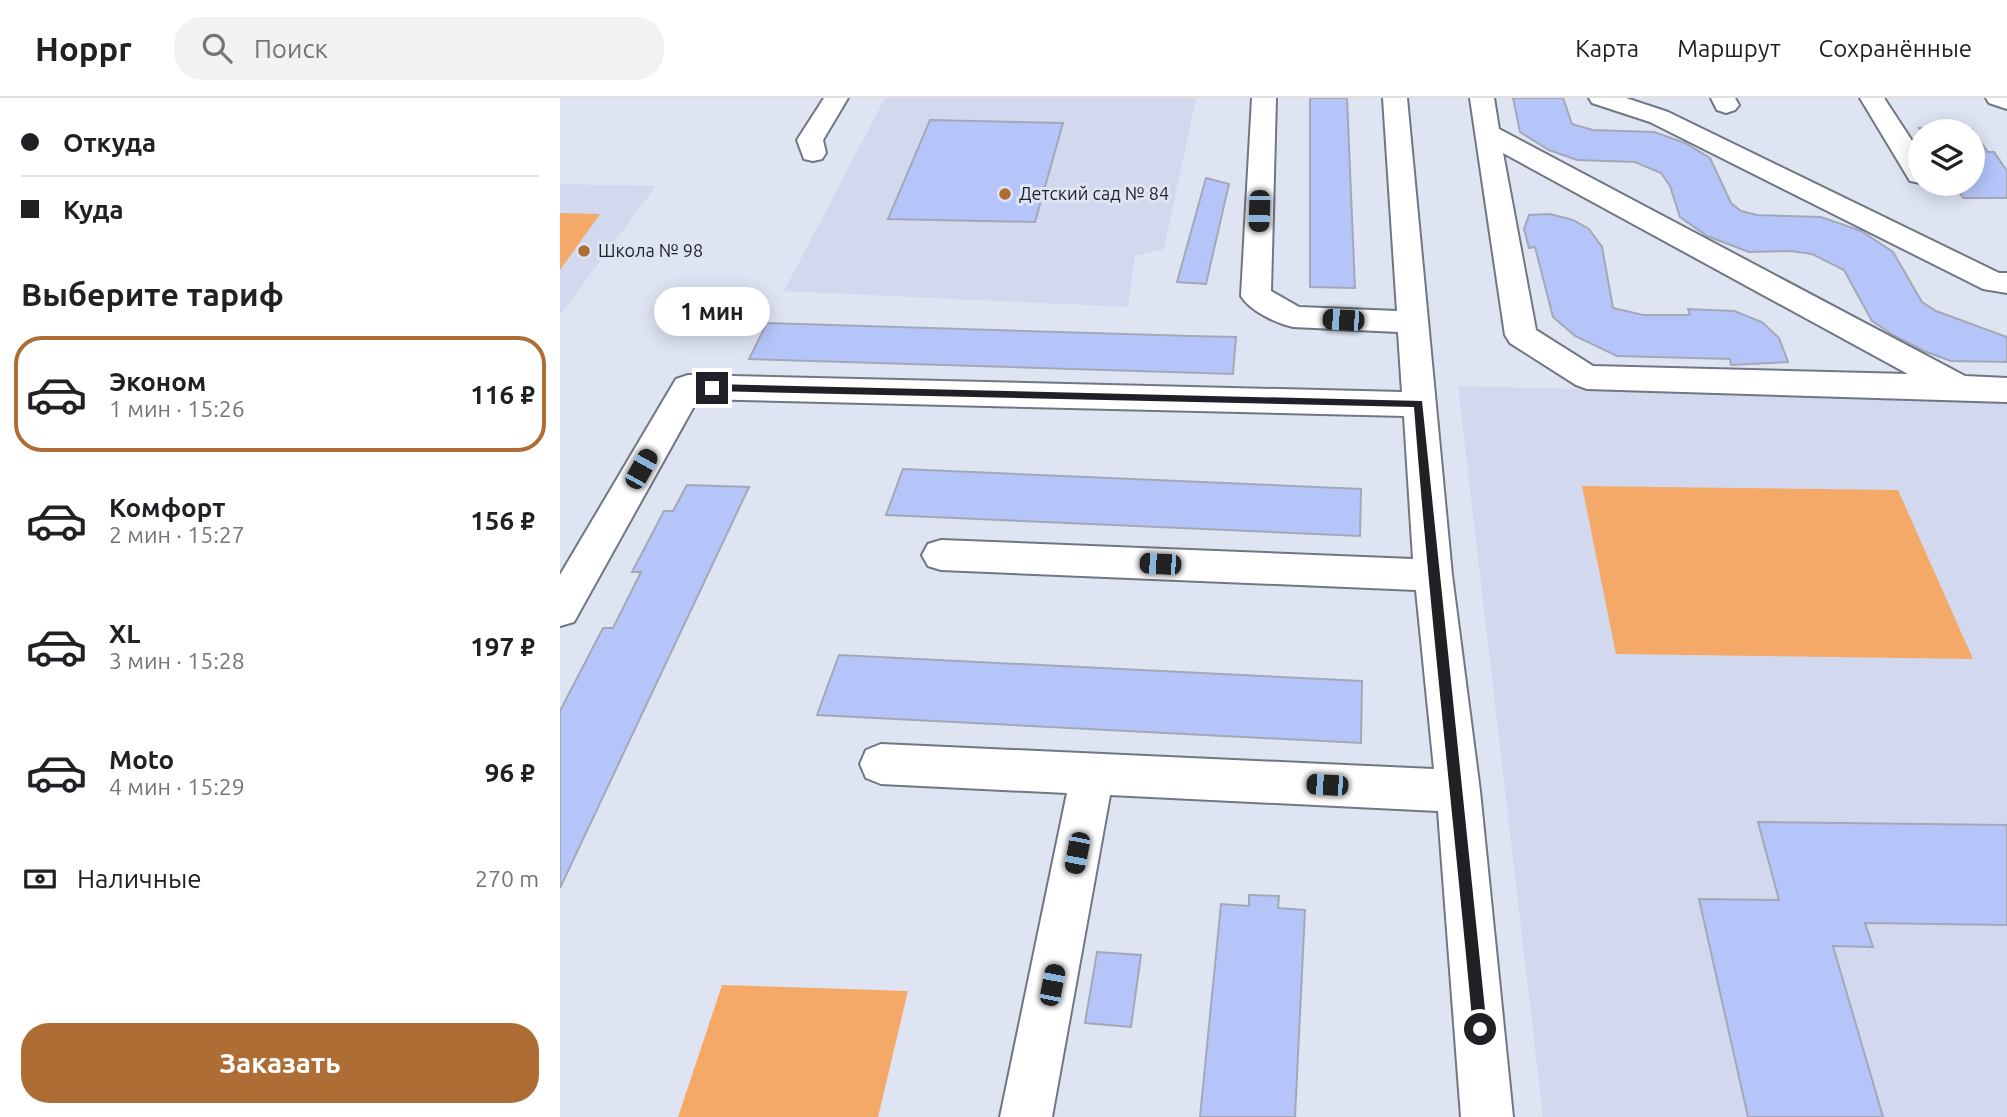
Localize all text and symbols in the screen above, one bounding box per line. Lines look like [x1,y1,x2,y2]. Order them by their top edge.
search box [174,17,664,80]
icon: search [198,29,236,67]
text: Hoppr [35,30,132,67]
text: Поиск [254,34,328,63]
text: Карта [1575,35,1639,62]
text: Маршрут [1677,35,1781,62]
text: Сохранённые [1819,35,1972,62]
map controls [1908,119,1985,196]
button: layers [1908,119,1985,196]
text: Откуда [63,128,156,157]
place label: Детский сад № 84 [1019,183,1169,203]
marker: Детский сад № 84 [997,186,1013,202]
car [1248,190,1271,232]
text: Куда [63,195,124,224]
place label: Школа № 98 [598,240,703,260]
marker: Школа № 98 [576,243,592,259]
text: Выберите тариф [21,276,284,312]
callout: 1 мин [654,286,770,336]
text: 1 мин [680,299,744,324]
car [1322,308,1365,332]
icon: car [25,363,88,426]
text: Эконом [109,367,206,396]
route end [696,372,728,404]
text: 116 ₽ [470,380,535,409]
text: 1 мин · 15:26 [109,396,245,421]
car [622,446,661,492]
icon: car [25,489,88,552]
text: Комфорт [109,493,225,522]
text: 156 ₽ [470,506,535,535]
text: 2 мин · 15:27 [109,522,245,547]
car [1139,552,1182,576]
icon: car [25,615,88,678]
text: XL [109,619,140,648]
text: 197 ₽ [470,632,535,661]
text: 3 мин · 15:28 [109,648,245,673]
icon: car [25,741,88,804]
text: Moto [109,745,174,774]
text: 96 ₽ [485,758,535,787]
car [1306,773,1349,797]
text: 4 мин · 15:29 [109,774,245,799]
car [1063,830,1092,876]
icon: cash [21,860,59,898]
text: Наличные [77,864,202,893]
text: 270 m [475,866,539,891]
car [1038,962,1067,1008]
route start [1464,1013,1496,1045]
button: Заказать [21,1023,539,1103]

